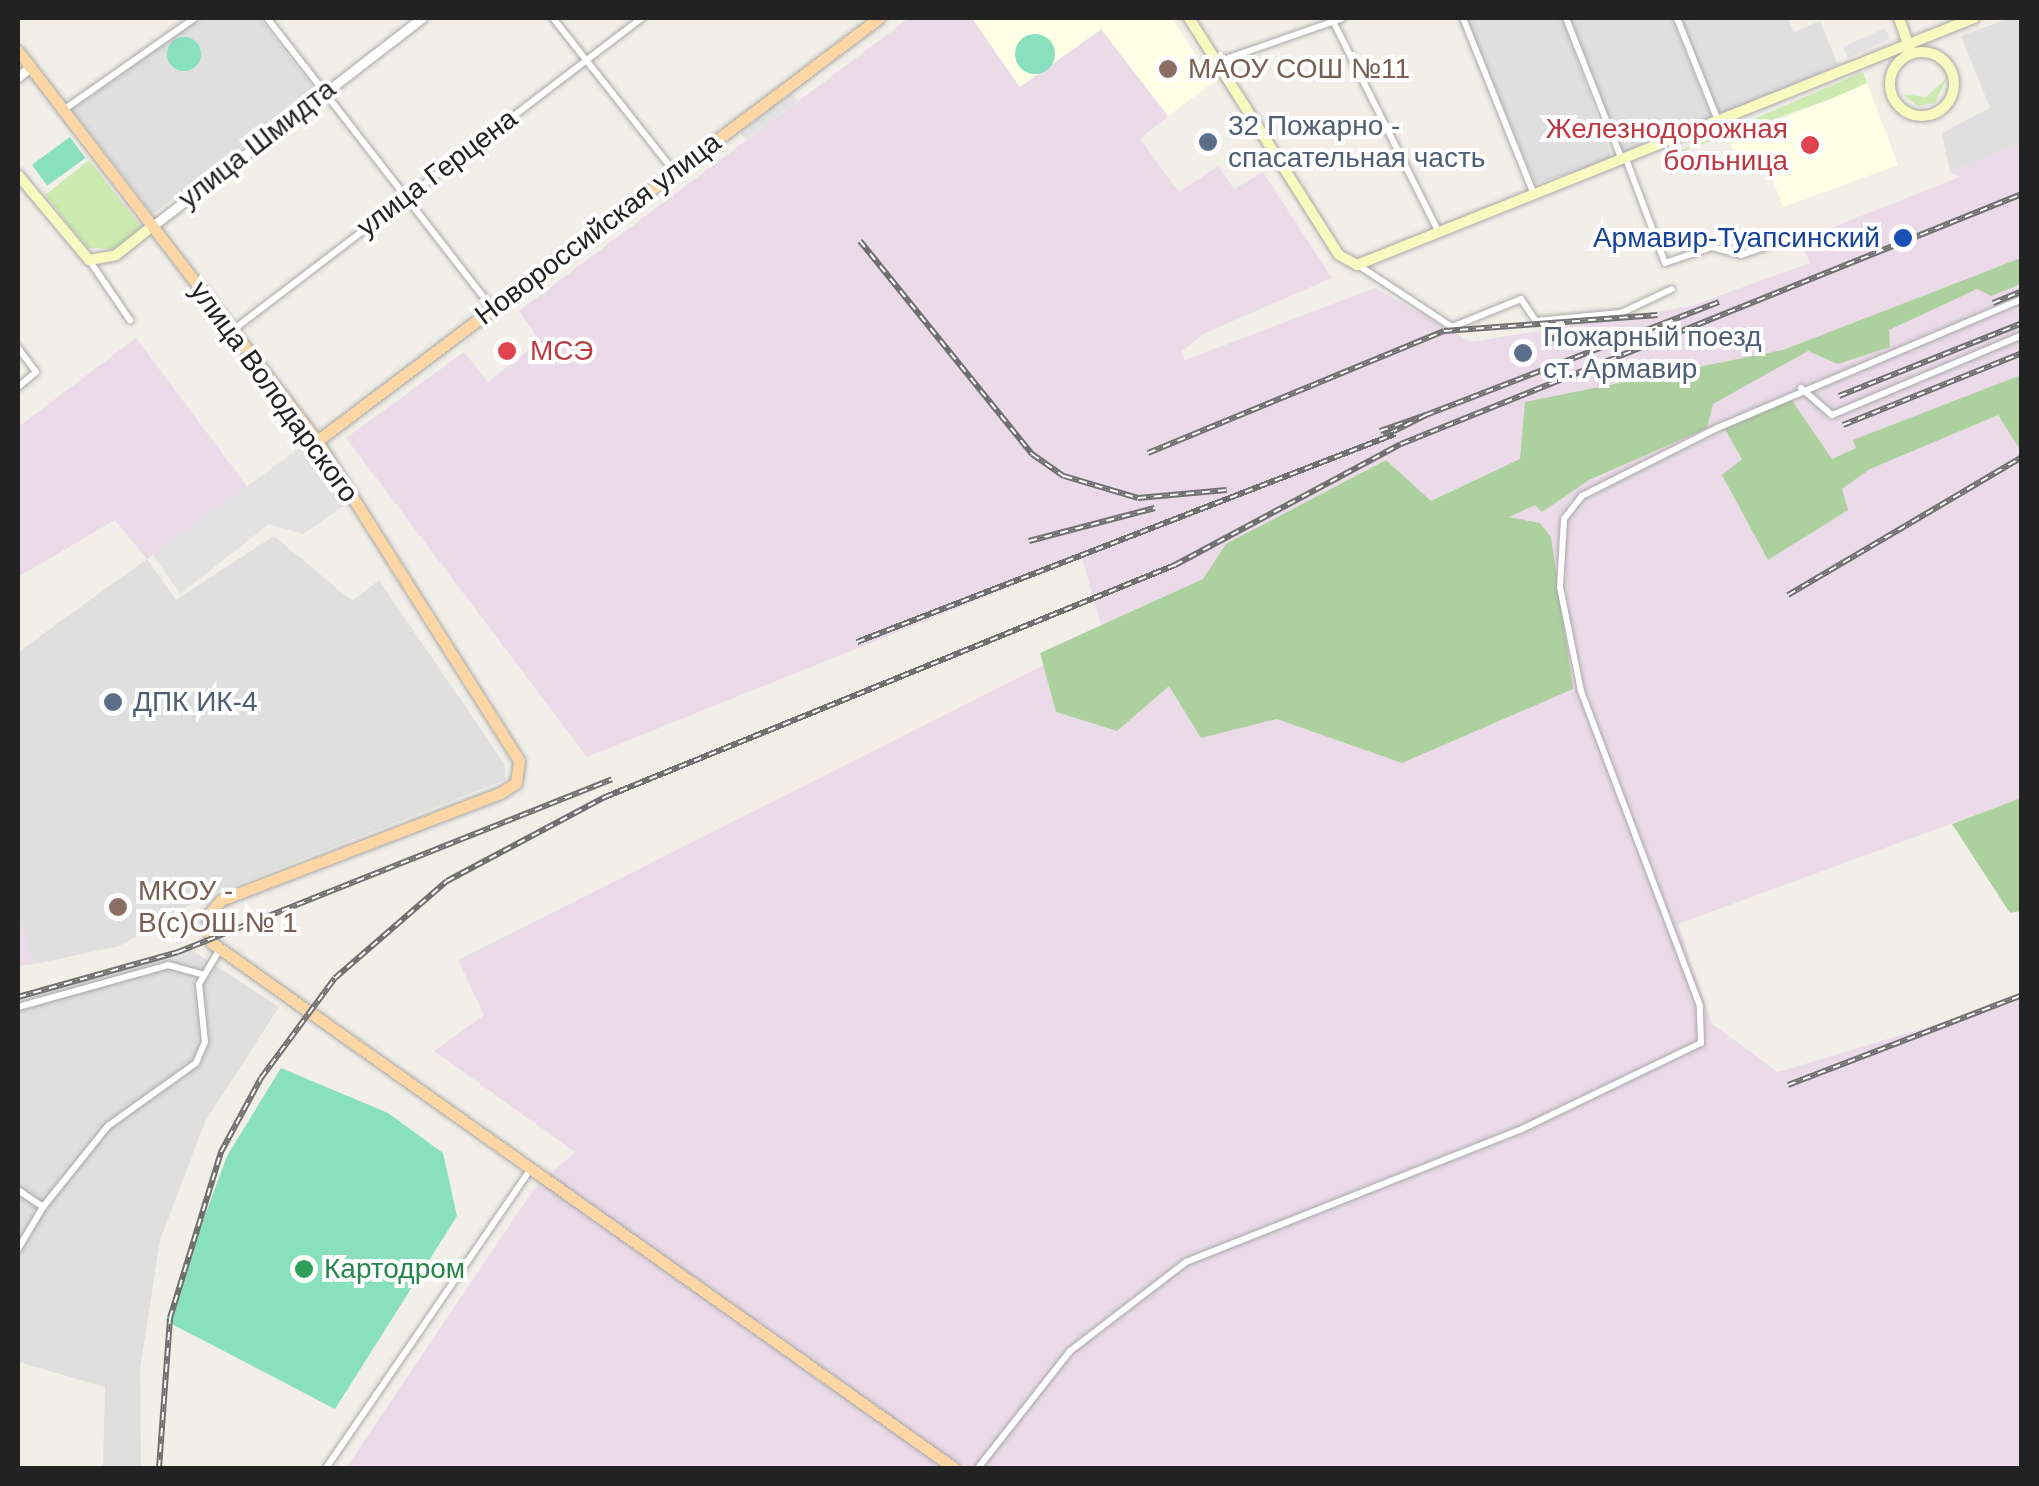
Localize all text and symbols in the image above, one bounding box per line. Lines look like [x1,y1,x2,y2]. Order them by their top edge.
place label: МАОУ СОШ №11 [1188,52,1410,86]
marker: МАОУ СОШ №11 [1157,58,1179,80]
street label: улица Шмидта [172,72,342,216]
street label: улица Герцена [350,102,524,244]
place label: 32 Пожарно - спасательная часть [1228,109,1485,175]
place label: Железнодорожная больница [1546,112,1788,178]
street label: Новороссийская улица [469,126,727,332]
marker: 32 Пожарно - спасательная часть [1197,131,1219,153]
marker: Железнодорожная больница [1797,132,1823,158]
place label: Армавир-Туапсинский [1593,221,1880,255]
marker: Армавир-Туапсинский [1890,225,1916,251]
street label: улица Володарского [183,275,365,509]
place label: Пожарный поезд ст. Армавир [1543,320,1762,386]
place label: МСЭ [530,334,593,368]
marker: МСЭ [494,338,520,364]
marker: Пожарный поезд ст. Армавир [1512,342,1534,364]
place label: ДПК ИК-4 [133,685,258,719]
marker: ДПК ИК-4 [102,691,124,713]
place label: МКОУ - В(с)ОШ № 1 [138,874,298,940]
marker: МКОУ - В(с)ОШ № 1 [107,896,129,918]
place label: Картодром [324,1252,465,1286]
marker: Картодром [293,1258,315,1280]

